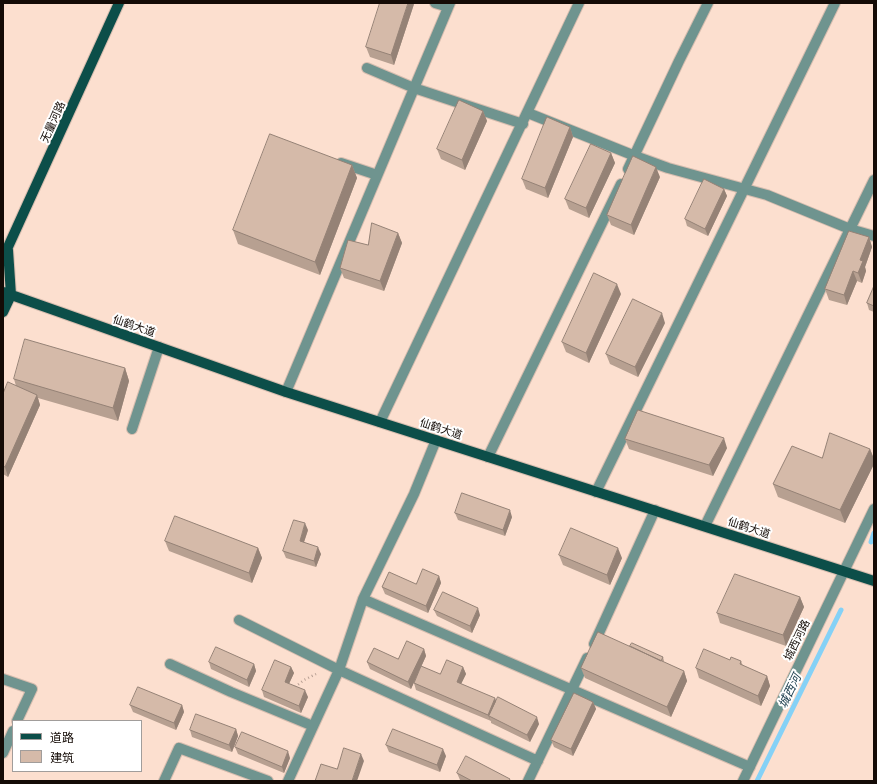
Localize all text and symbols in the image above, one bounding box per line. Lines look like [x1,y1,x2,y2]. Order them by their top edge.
street label: 无量河路 [38,99,68,145]
street label: 仙鹤大道 [111,313,157,339]
street label: 仙鹤大道 [418,416,464,442]
street label: 仙鹤大道 [726,515,772,541]
street label: 城西河路 [781,617,813,663]
water label: 城西河 [776,672,804,710]
legend [12,720,142,772]
text: 道路 [50,730,74,745]
text: 建筑 [50,750,74,765]

